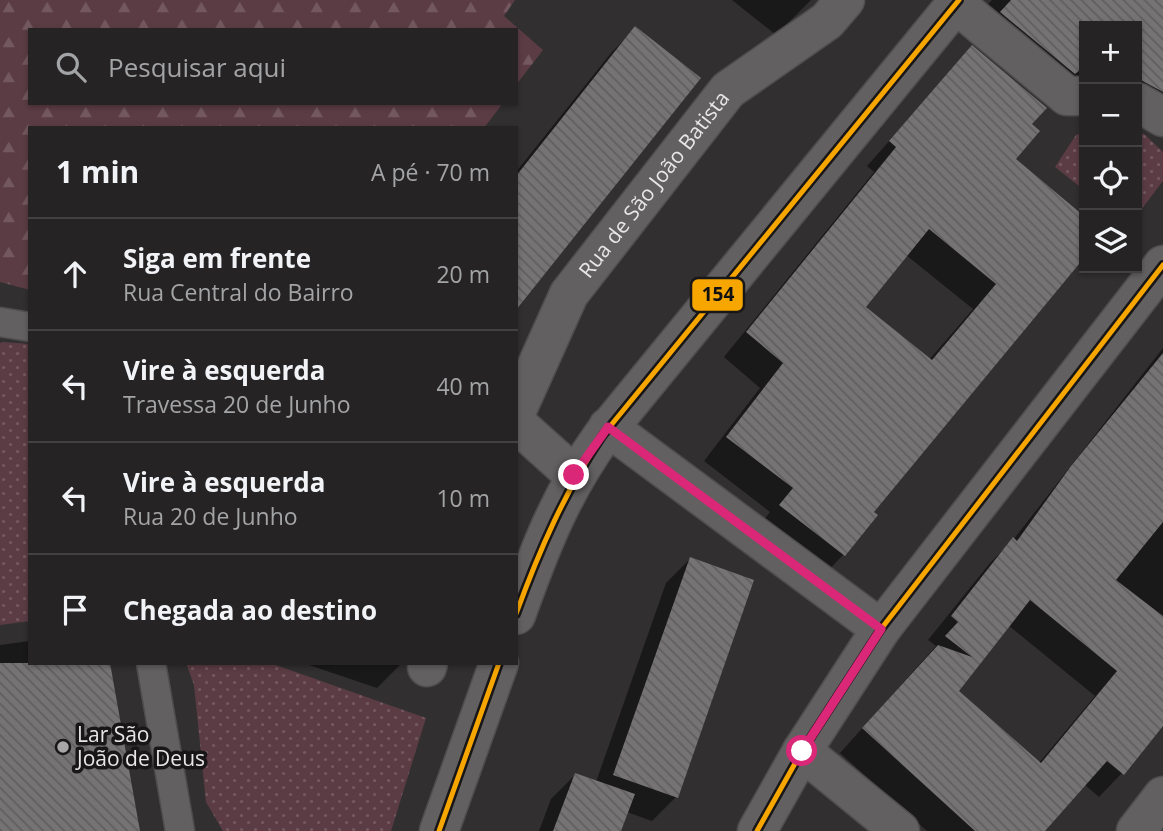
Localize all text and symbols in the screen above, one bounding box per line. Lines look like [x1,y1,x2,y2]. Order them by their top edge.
map controls [1079,21,1142,273]
button: + [1079,21,1142,84]
search box [28,28,518,105]
icon: search [52,48,90,86]
text: Pesquisar aqui [108,49,286,85]
button: − [1079,84,1142,147]
street label: Rua de São João Batista [572,85,735,283]
button: locate [1079,147,1142,210]
text: 1 min [56,151,139,192]
text: A pé · 70 m [371,156,490,188]
button: layers [1079,210,1142,273]
text: Siga em frente [123,240,311,276]
icon: ahead [56,255,94,293]
text: 20 m [436,258,490,290]
text: Rua Central do Bairro [123,276,354,308]
line badge: 154 [691,278,744,312]
text: 154 [702,281,734,307]
text: Vire à esquerda [123,352,325,388]
icon: left [56,367,94,405]
text: 40 m [436,370,490,402]
text: Travessa 20 de Junho [123,388,351,420]
route end [558,459,589,490]
text: Vire à esquerda [123,464,325,500]
icon: left [56,479,94,517]
text: 10 m [436,482,490,514]
text: Rua 20 de Junho [123,500,298,532]
icon: arrive [56,591,94,629]
text: Chegada ao destino [123,592,377,628]
place label: Lar São João de Deus [75,720,205,772]
route start [786,735,817,766]
marker: Lar São João de Deus [55,739,71,755]

